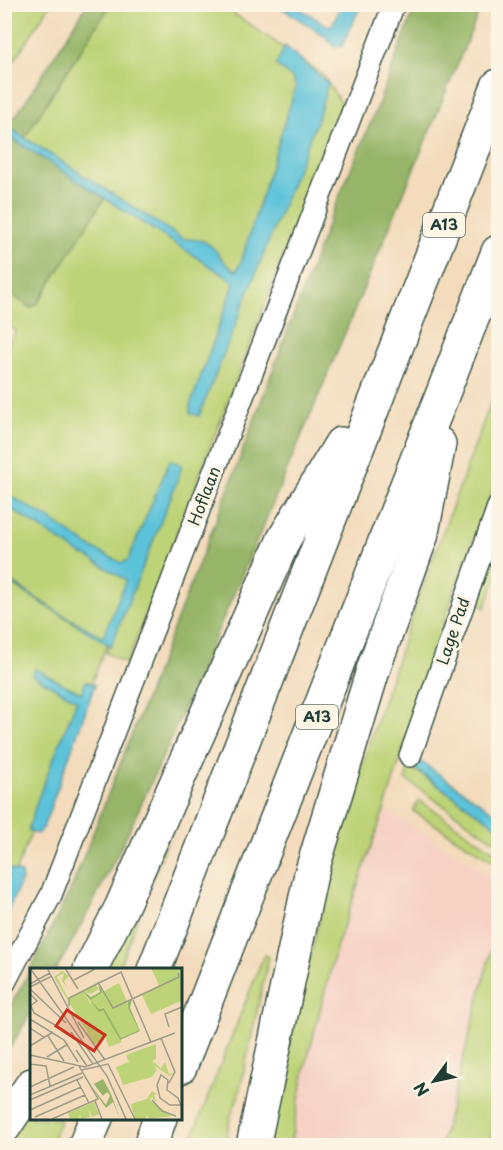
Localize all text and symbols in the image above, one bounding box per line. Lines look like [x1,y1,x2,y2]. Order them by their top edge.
road number: A13 [423,213,465,237]
street label: Hoflaan [181,463,225,529]
street label: Lage Pad [429,594,475,668]
road number: A13 [296,705,338,729]
inset map [30,968,182,1120]
north arrow [404,1051,464,1111]
text: N [407,1078,434,1102]

